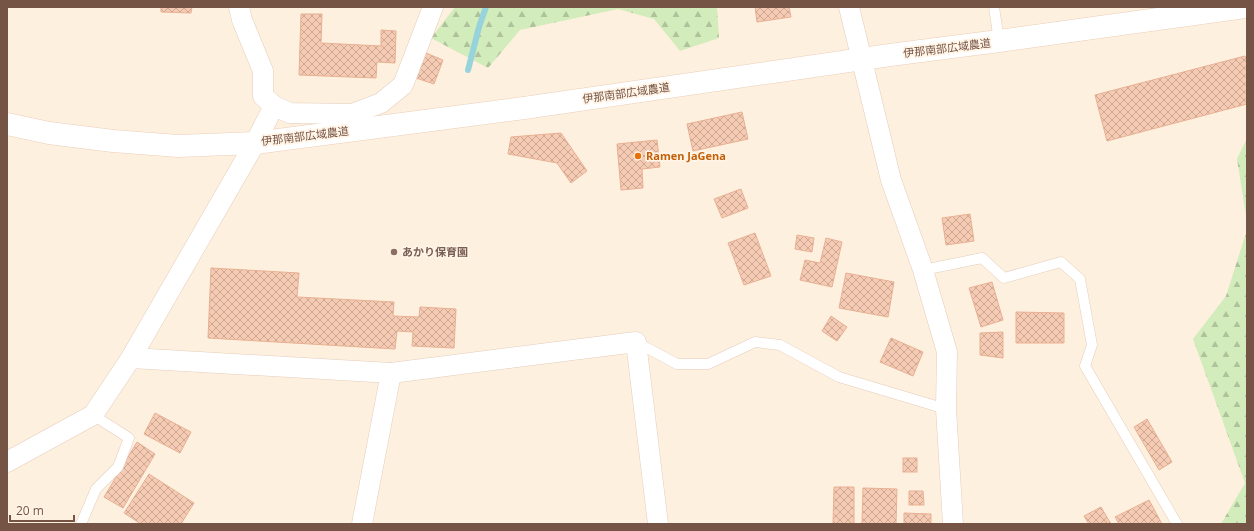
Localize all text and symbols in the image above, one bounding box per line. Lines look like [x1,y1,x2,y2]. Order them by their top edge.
street label: 伊那南部広域農道 [902,35,992,60]
street label: 伊那南部広域農道 [581,79,671,106]
street label: 伊那南部広域農道 [260,123,350,148]
place label: Ramen JaGena [646,148,726,163]
marker: Ramen JaGena [633,151,643,161]
place label: あかり保育園 [402,244,468,259]
marker: あかり保育園 [389,247,399,257]
scale bar [10,497,74,523]
text: 20 m [16,502,44,519]

